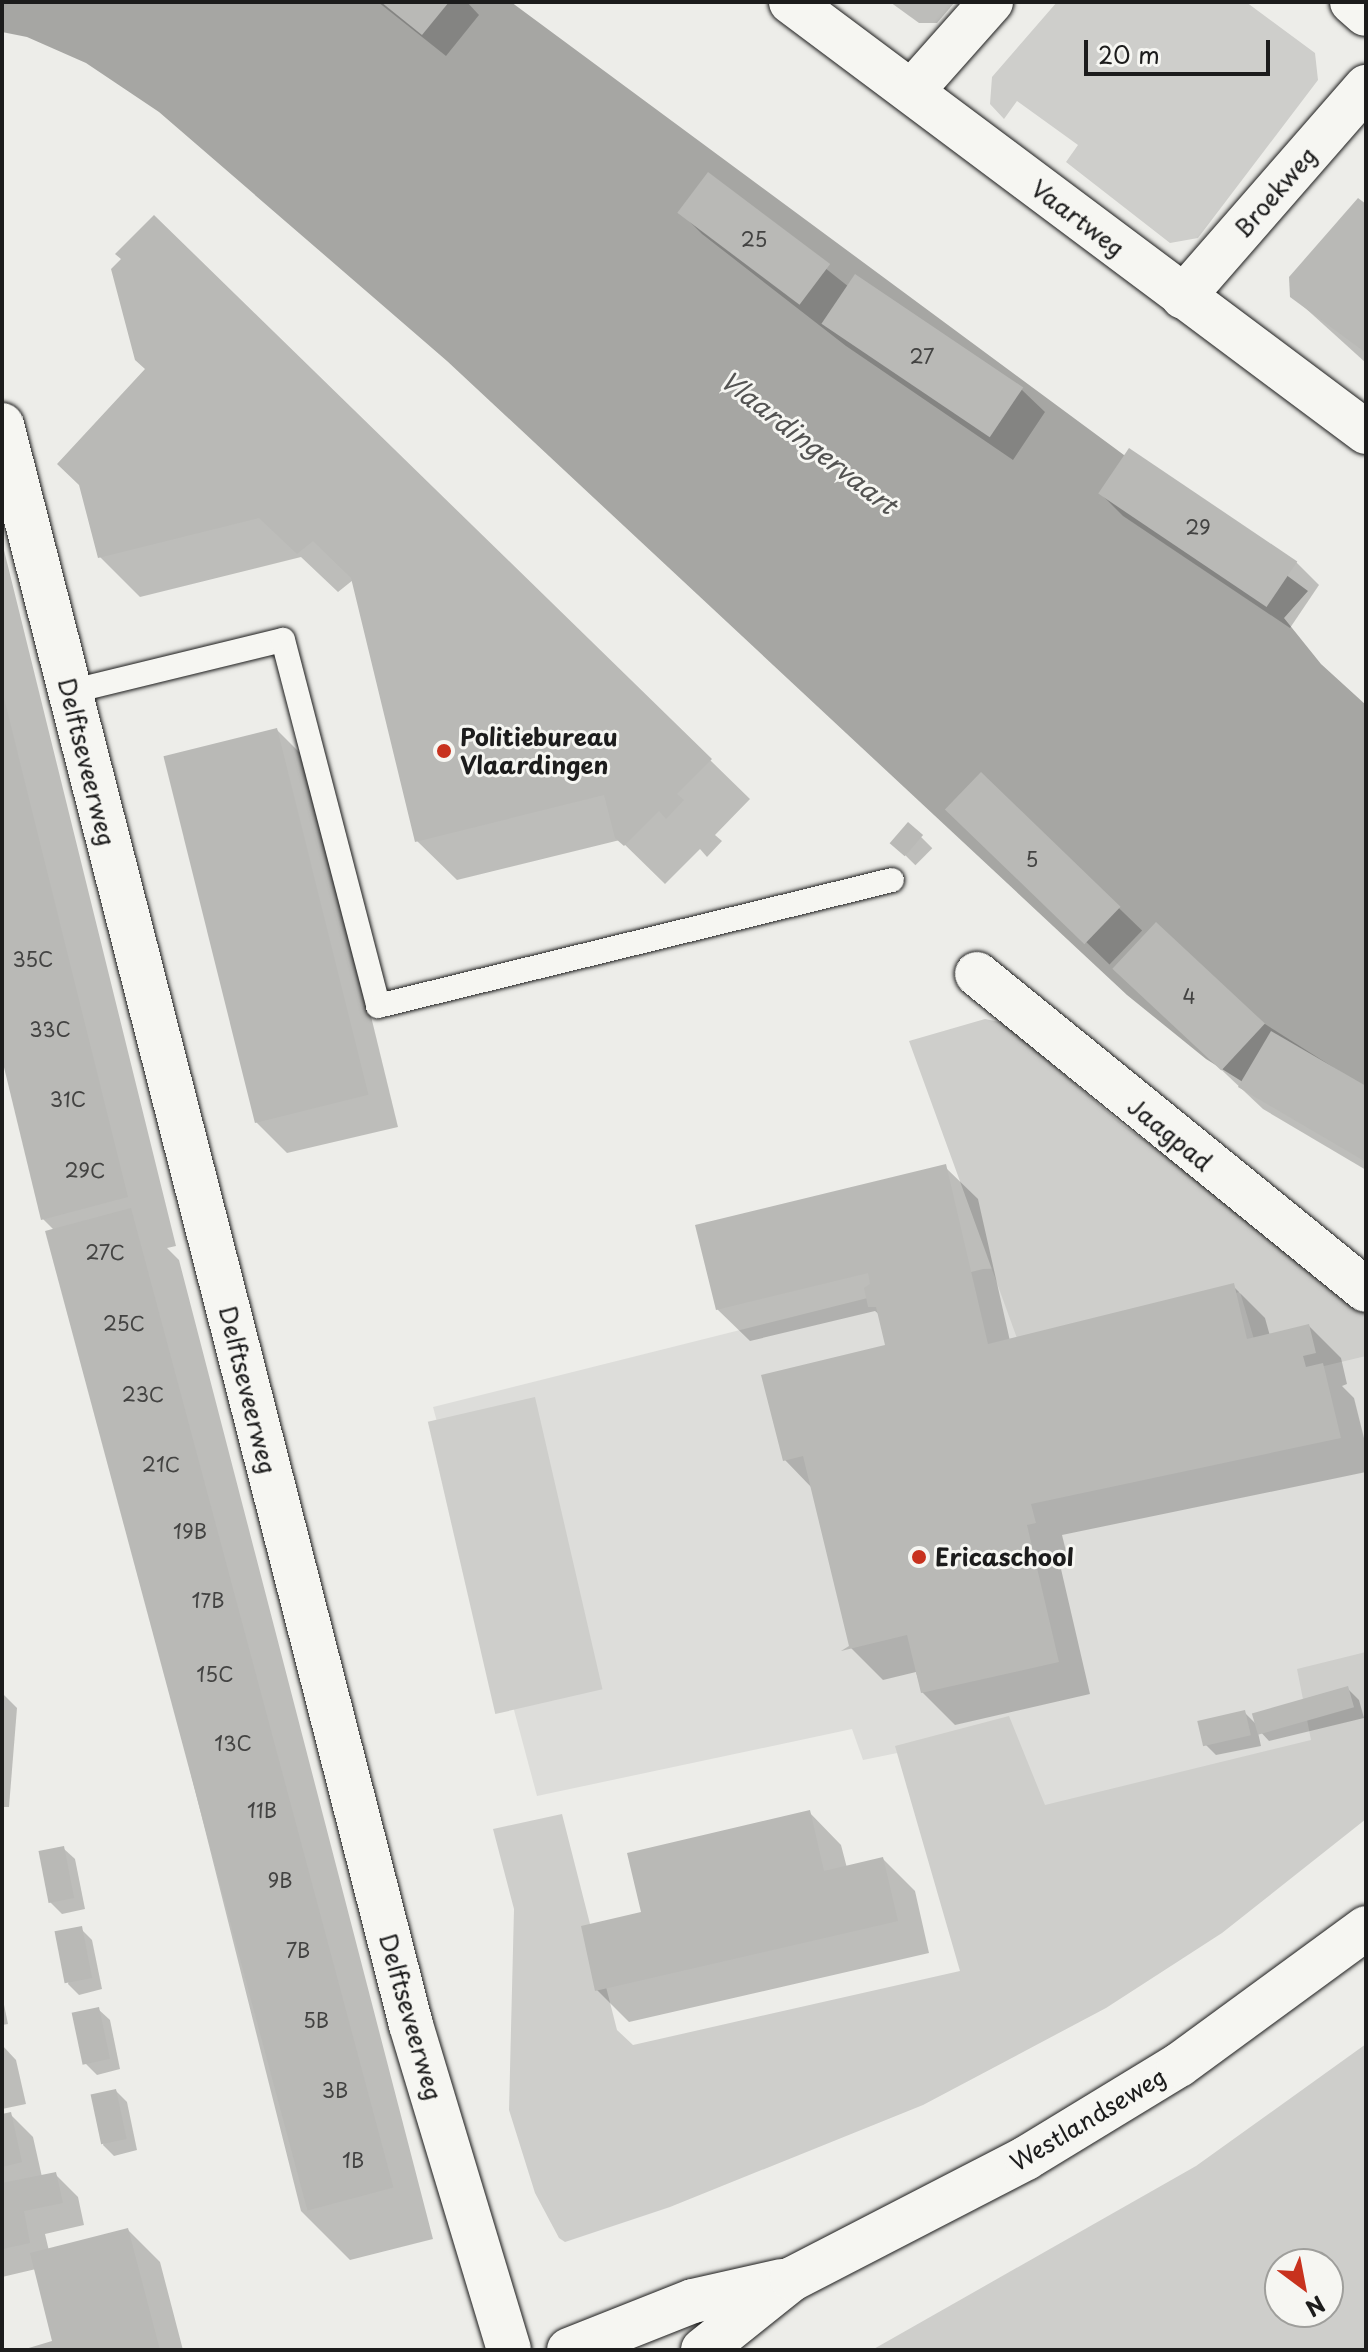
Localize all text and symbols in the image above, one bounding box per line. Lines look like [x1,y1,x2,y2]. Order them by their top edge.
scale bar [1088,24,1274,74]
text: 20 m [1098,36,1160,72]
street label: Broekweg [1228,141,1322,243]
street label: Vaartweg [1026,173,1130,263]
house number: 25 [741,227,767,251]
house number: 27 [910,344,934,368]
water label: Vlaardingervaart [715,364,903,520]
house number: 29 [1185,515,1211,539]
street label: Delftseveerweg [52,675,122,849]
place label: Politiebureau Vlaardingen [460,723,618,779]
marker: Politiebureau Vlaardingen [435,742,453,760]
house number: 5 [1026,847,1038,871]
house number: 35C [12,947,54,971]
house number: 4 [1182,984,1196,1008]
house number: 33C [29,1017,71,1041]
house number: 31C [50,1087,86,1111]
street label: Jaagpad [1122,1091,1218,1177]
house number: 29C [65,1158,105,1182]
house number: 27C [85,1240,125,1264]
street label: Delftseveerweg [213,1303,283,1477]
house number: 25C [103,1311,145,1335]
house number: 23C [122,1382,164,1406]
house number: 21C [142,1452,180,1476]
house number: 19B [173,1519,207,1543]
place label: Ericaschool [935,1543,1074,1571]
marker: Ericaschool [910,1548,928,1566]
house number: 17B [192,1588,224,1612]
house number: 15C [196,1662,234,1686]
house number: 13C [214,1731,252,1755]
house number: 11B [247,1798,277,1822]
house number: 9B [268,1868,292,1892]
street label: Delftseveerweg [373,1930,449,2104]
house number: 7B [286,1938,310,1962]
house number: 5B [303,2008,329,2032]
street label: Westlandseweg [1005,2061,1171,2177]
house number: 3B [322,2078,348,2102]
house number: 1B [342,2148,364,2172]
north arrow [1264,2248,1344,2328]
text: N [1300,2288,1332,2326]

